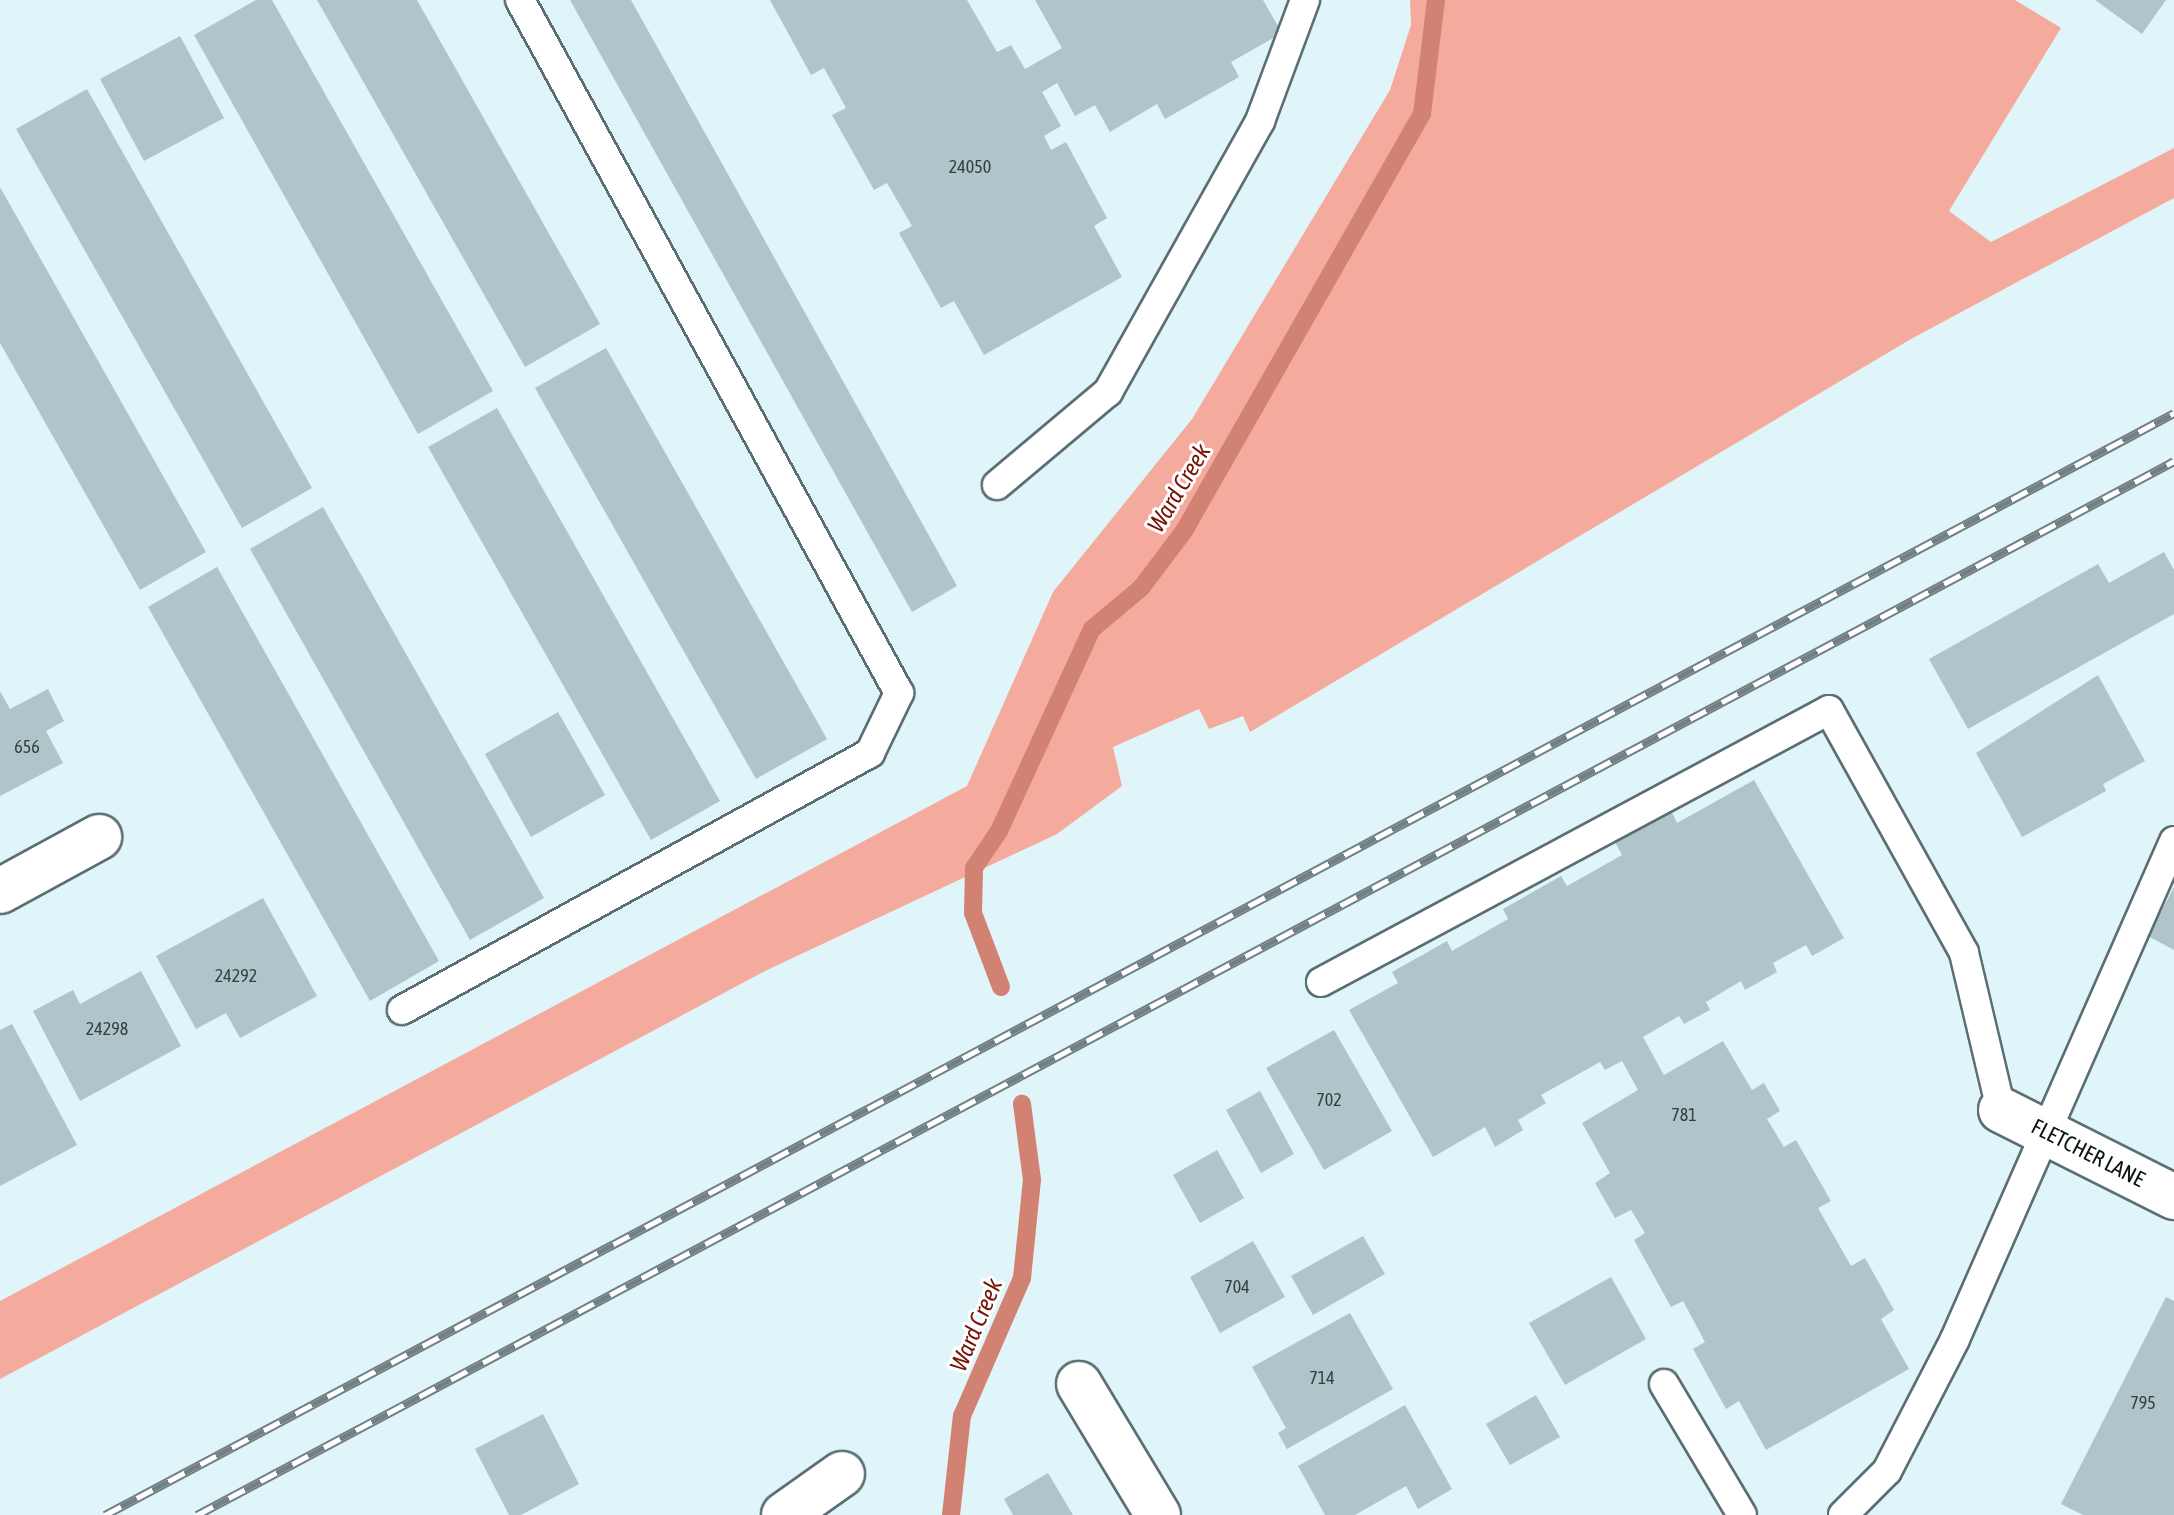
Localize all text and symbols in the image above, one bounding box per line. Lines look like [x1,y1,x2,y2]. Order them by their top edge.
house number: 24050 [949,156,991,178]
water label: Ward Creek [1141,439,1217,537]
house number: 656 [14,736,40,758]
house number: 24292 [215,965,257,987]
house number: 24298 [86,1018,128,1040]
house number: 702 [1316,1089,1342,1111]
house number: 781 [1671,1104,1697,1126]
street label: FLETCHER LANE [2027,1113,2149,1193]
water label: Ward Creek [944,1274,1008,1376]
house number: 704 [1224,1276,1250,1298]
house number: 714 [1309,1367,1335,1389]
house number: 795 [2130,1392,2156,1414]

